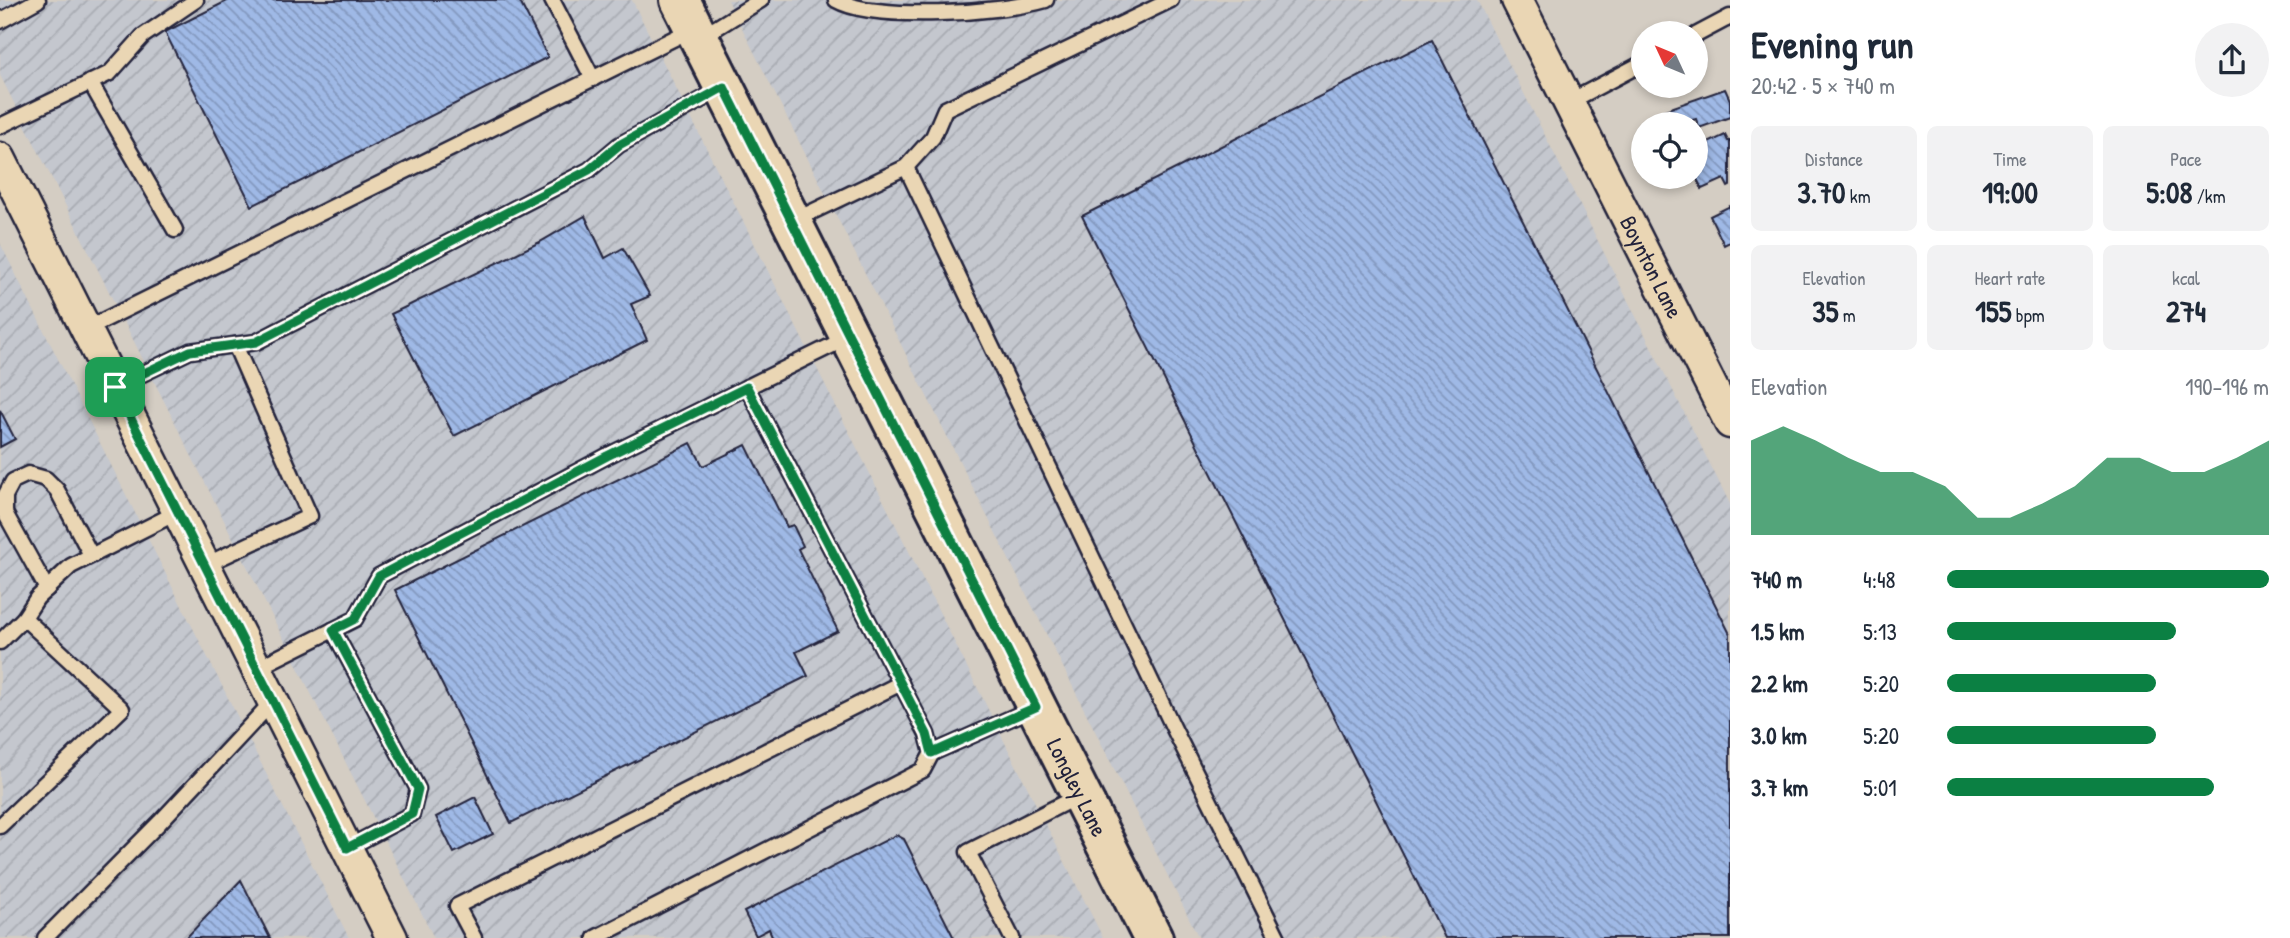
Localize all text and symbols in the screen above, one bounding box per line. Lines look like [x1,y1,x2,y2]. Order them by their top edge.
text: Evening run [1751,18,1914,70]
north arrow [1631,21,1708,98]
map controls [1631,21,1708,189]
button: share [2195,23,2269,97]
text: 20:42 · 5 × 740 m [1751,70,1895,101]
button: locate [1631,112,1708,189]
text: Distance [1805,146,1863,172]
text: Time [1993,146,2027,172]
text: Pace [2170,146,2202,172]
text: 3.70 [1797,172,1845,212]
text: 19:00 [1982,172,2038,212]
text: 5:08 [2146,172,2192,212]
text: km [1845,183,1871,209]
text: /km [2192,183,2226,209]
street label: Boynton Lane [1613,210,1691,323]
text: Elevation [1802,265,1866,291]
text: Heart rate [1975,265,2045,291]
text: kcal [2172,265,2200,291]
text: 35 [1812,291,1838,331]
text: 155 [1975,291,2012,331]
text: 274 [2166,291,2206,331]
text: m [1838,302,1856,328]
text: bpm [2012,302,2045,328]
pin [85,357,145,417]
icon: arrive [96,368,134,406]
text: Elevation [1751,371,1827,402]
text: 190–196 m [2185,371,2269,402]
text: 740 m [1751,564,1802,595]
text: 4:48 [1863,564,1896,595]
text: 1.5 km [1751,616,1804,647]
text: 5:13 [1863,616,1897,647]
text: 2.2 km [1751,668,1808,699]
text: 5:20 [1863,668,1899,699]
text: 3.0 km [1751,720,1807,751]
text: 5:20 [1863,720,1899,751]
street label: Longley Lane [1040,733,1115,842]
text: 3.7 km [1751,772,1808,803]
text: 5:01 [1863,772,1897,803]

